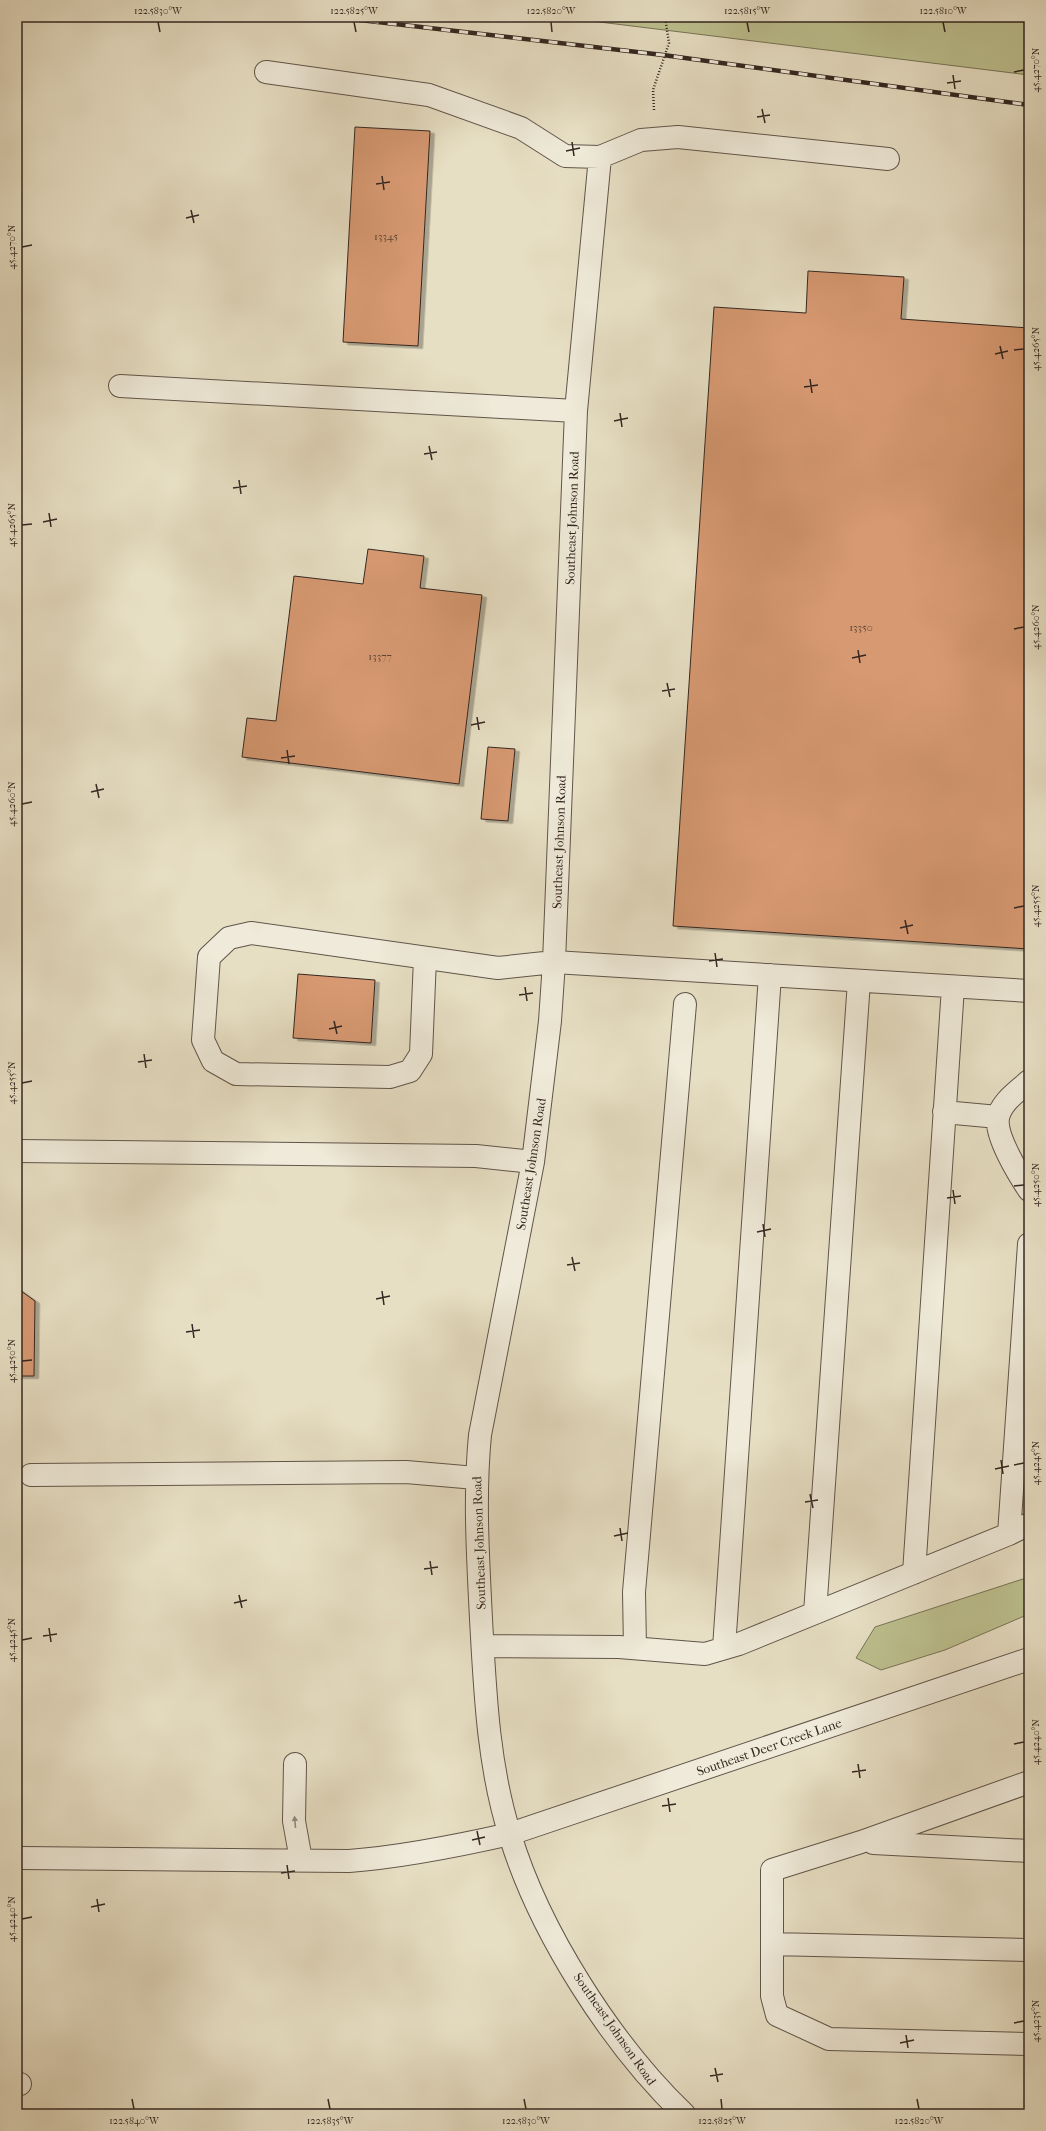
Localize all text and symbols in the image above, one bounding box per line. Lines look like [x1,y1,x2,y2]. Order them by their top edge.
text: 122.5830°W [134,5,183,17]
text: 122.5825°W [330,5,379,17]
text: 122.5820°W [527,5,577,17]
text: 122.5815°W [724,5,771,17]
text: 122.5810°W [919,5,968,17]
text: 45.4270°N [1030,47,1042,92]
text: 45.4270°N [6,224,18,269]
house number: 13345 [374,230,398,243]
text: 45.4265°N [1030,327,1042,371]
street label: Southeast Johnson Road [562,450,582,585]
text: 45.4265°N [6,503,18,547]
text: 45.4260°N [1030,604,1042,650]
house number: 13350 [849,621,873,634]
house number: 13377 [368,650,392,663]
street label: Southeast Johnson Road [549,774,569,909]
text: 45.4260°N [6,781,18,827]
text: 45.4255°N [1030,884,1042,928]
text: 45.4255°N [6,1061,18,1105]
street label: Southeast Johnson Road [513,1096,549,1231]
text: 45.4250°N [1030,1162,1042,1207]
text: 45.4250°N [6,1338,18,1383]
text: 45.4245°N [1030,1440,1042,1485]
street label: Southeast Johnson Road [469,1475,489,1610]
text: 45.4245°N [6,1617,18,1662]
street label: Southeast Deer Creek Lane [695,1715,844,1779]
text: 45.4240°N [1030,1719,1042,1765]
one-way arrow [291,1816,298,1828]
text: 45.4240°N [6,1896,18,1942]
street label: Southeast Johnson Road [571,1970,660,2089]
text: 45.4235°N [1030,1999,1042,2042]
text: 122.5840°W [109,2115,160,2127]
text: 122.5835°W [307,2115,354,2127]
text: 122.5830°W [502,2115,551,2127]
text: 122.5825°W [698,2115,747,2127]
text: 122.5820°W [895,2115,945,2127]

